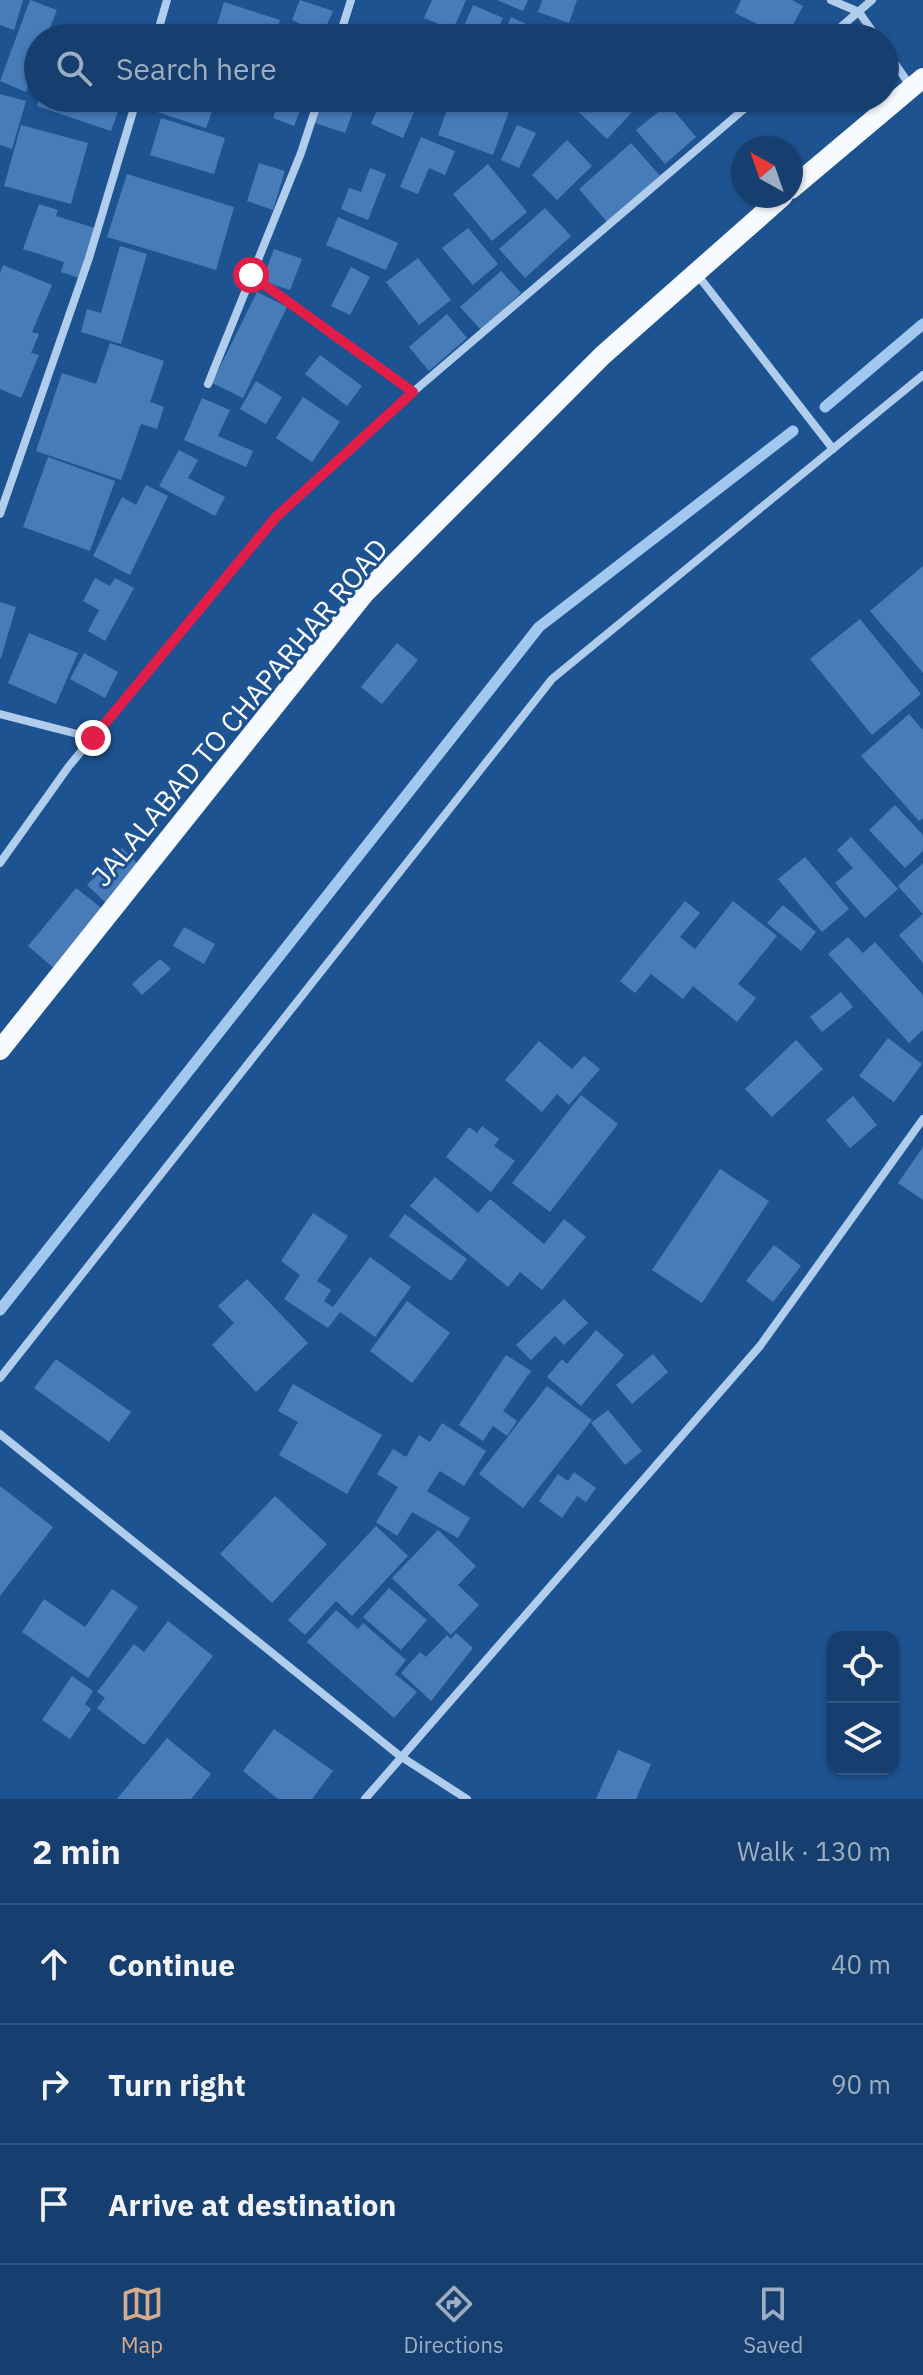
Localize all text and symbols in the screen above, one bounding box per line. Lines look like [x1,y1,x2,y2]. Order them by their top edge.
search box [24,24,899,112]
icon: search [52,46,96,90]
text: Search here [116,49,277,88]
north arrow [731,136,803,208]
route start [233,257,269,293]
street label: JALALABAD TO CHAPARHAR ROAD [82,530,396,894]
route end [75,720,111,756]
map controls [827,1631,899,1775]
button: locate [827,1631,899,1703]
button: layers [827,1703,899,1775]
text: 2 min [32,1829,121,1873]
text: Walk · 130 m [737,1834,891,1868]
icon: ahead [32,1942,76,1986]
text: Continue [108,1945,235,1984]
text: 40 m [831,1947,891,1981]
icon: right [32,2062,76,2106]
text: Turn right [108,2065,246,2104]
text: 90 m [831,2067,891,2101]
icon: arrive [32,2182,76,2226]
text: Arrive at destination [108,2185,396,2224]
tab: Map [120,2282,164,2359]
tab: Directions [404,2282,504,2359]
tab: Saved [743,2282,803,2359]

